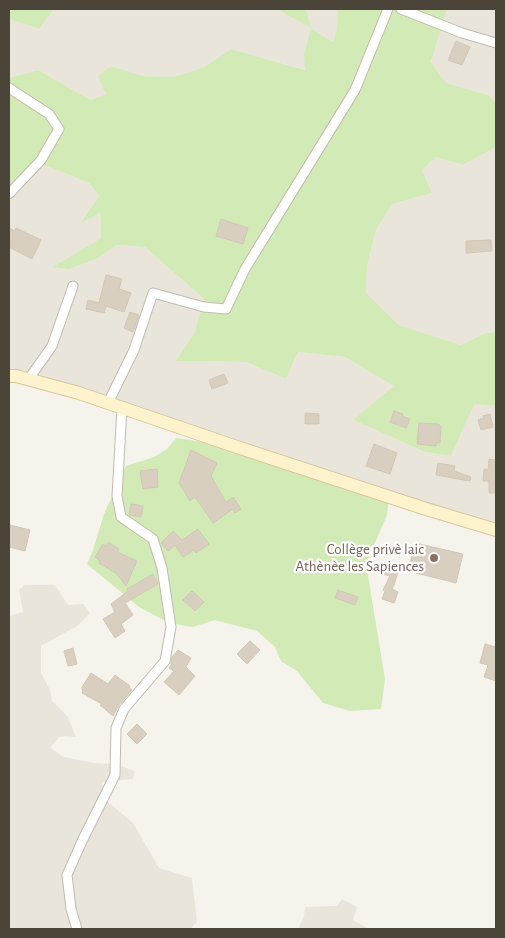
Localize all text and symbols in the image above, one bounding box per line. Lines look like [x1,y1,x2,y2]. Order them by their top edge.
place label: Collège privè laic Athènèe les Sapiences [296,542,424,574]
marker: Collège privè laic Athènèe les Sapiences [428,552,440,564]

